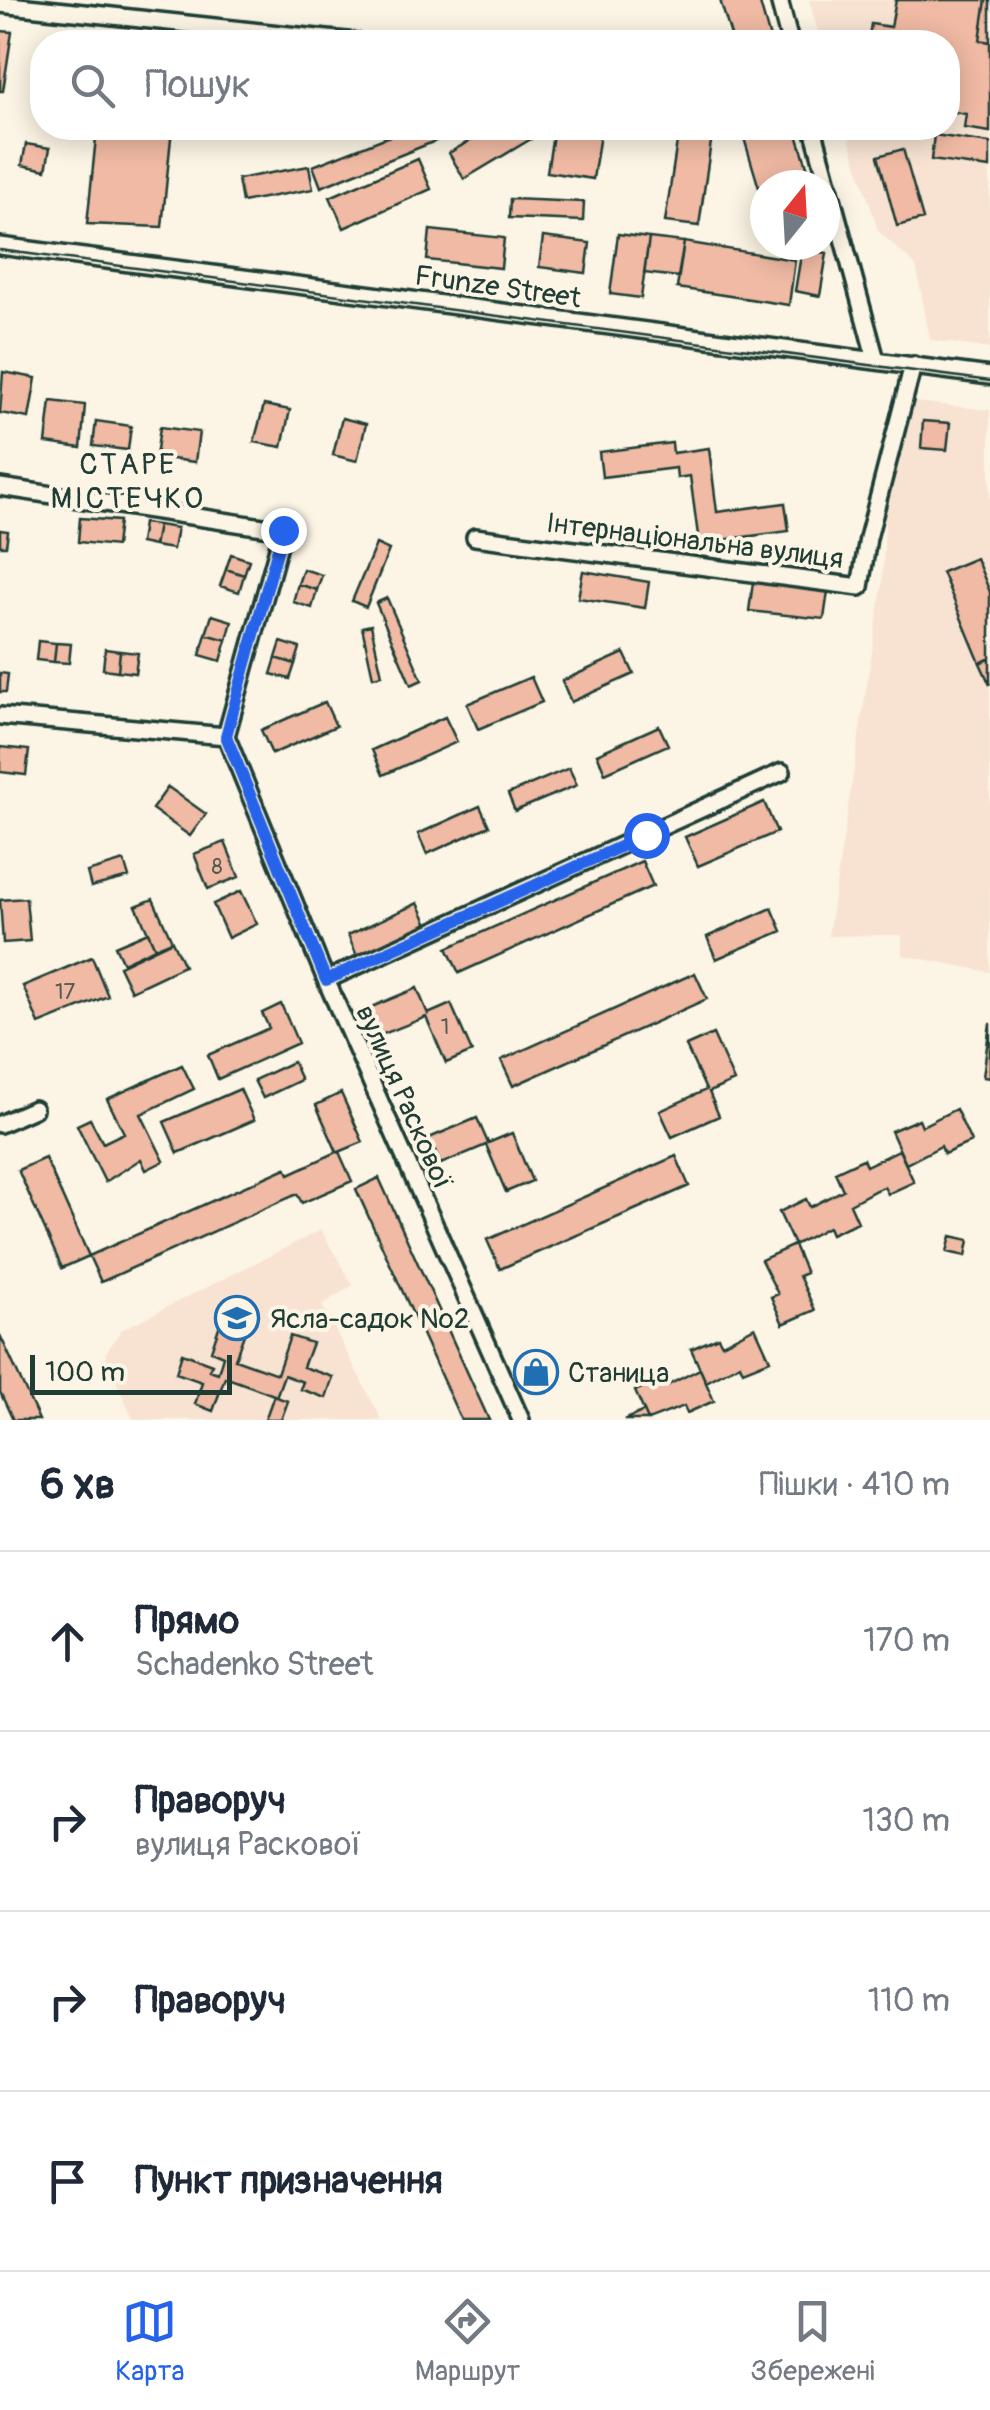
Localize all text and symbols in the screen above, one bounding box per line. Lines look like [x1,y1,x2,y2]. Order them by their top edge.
search box [30,30,960,140]
icon: search [65,58,120,113]
text: Пошук [145,61,251,109]
north arrow [750,170,840,260]
street label: Frunze Street [413,259,584,317]
district label: СТАРЕ МІСТЕЧКО [50,446,206,517]
street label: Інтернаціональна вулиця [544,506,845,577]
route end [261,508,307,554]
route start [624,813,670,859]
house number: 8 [211,853,223,881]
house number: 17 [55,978,75,1006]
street label: вулиця Раскової [347,1000,460,1195]
house number: 1 [441,1013,449,1041]
school or university icon: Ясла-садок №2 [214,1295,260,1341]
place label: Ясла-садок №2 [270,1302,469,1337]
shop icon: Станица [513,1349,559,1395]
scale bar [30,1350,232,1394]
text: 100 m [45,1355,125,1390]
place label: Станица [568,1356,669,1391]
text: 6 хв [40,1459,115,1511]
text: Пішки · 410 m [759,1465,950,1505]
text: Прямо [135,1597,239,1645]
icon: ahead [40,1614,95,1669]
text: 170 m [863,1621,950,1661]
text: Schadenko Street [135,1645,373,1685]
text: Праворуч [135,1777,286,1825]
icon: right [40,1794,95,1849]
text: 130 m [862,1801,950,1841]
text: вулиця Раскової [135,1825,362,1865]
icon: right [40,1974,95,2029]
text: Праворуч [135,1977,286,2025]
text: 110 m [868,1981,950,2021]
icon: arrive [40,2154,95,2209]
text: Пункт призначення [135,2157,443,2205]
tab: Карта [115,2294,185,2389]
tab: Маршрут [415,2294,520,2389]
tab: Збережені [750,2294,875,2389]

